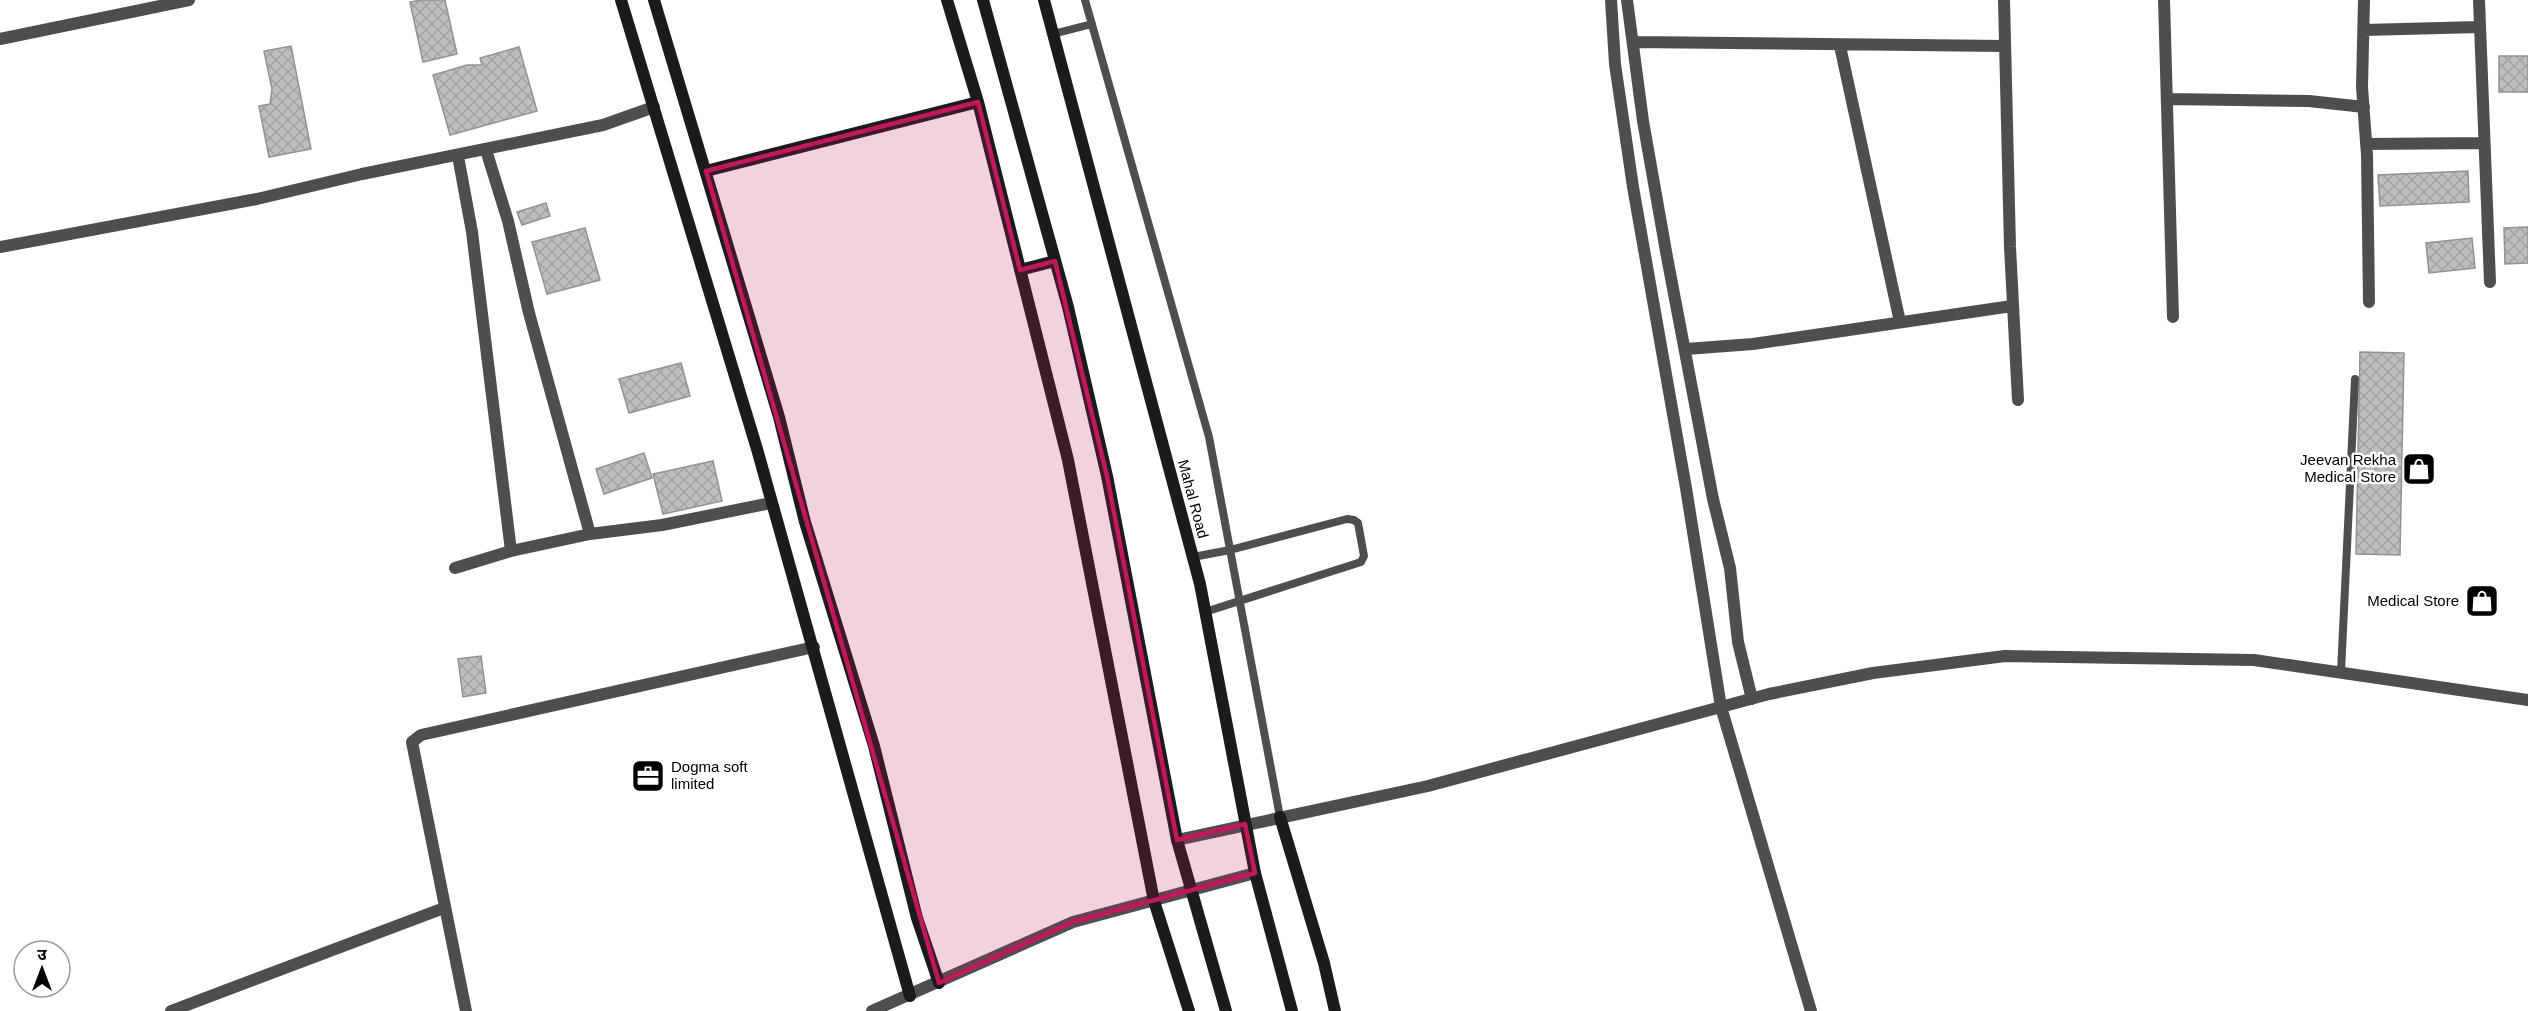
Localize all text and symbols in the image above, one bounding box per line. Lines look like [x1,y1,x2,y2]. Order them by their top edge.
place label: Jeevan Rekha Medical Store [2300,451,2397,485]
shop icon: Jeevan Rekha Medical Store [2401,451,2437,487]
street label: Mahal Road [1175,458,1212,540]
shop icon: Medical Store [2464,583,2500,619]
place label: Medical Store [2367,592,2459,609]
office icon: Dogma soft limited [630,758,666,794]
place label: Dogma soft limited [671,758,749,792]
north arrow [12,939,72,999]
text: उ [37,946,47,963]

